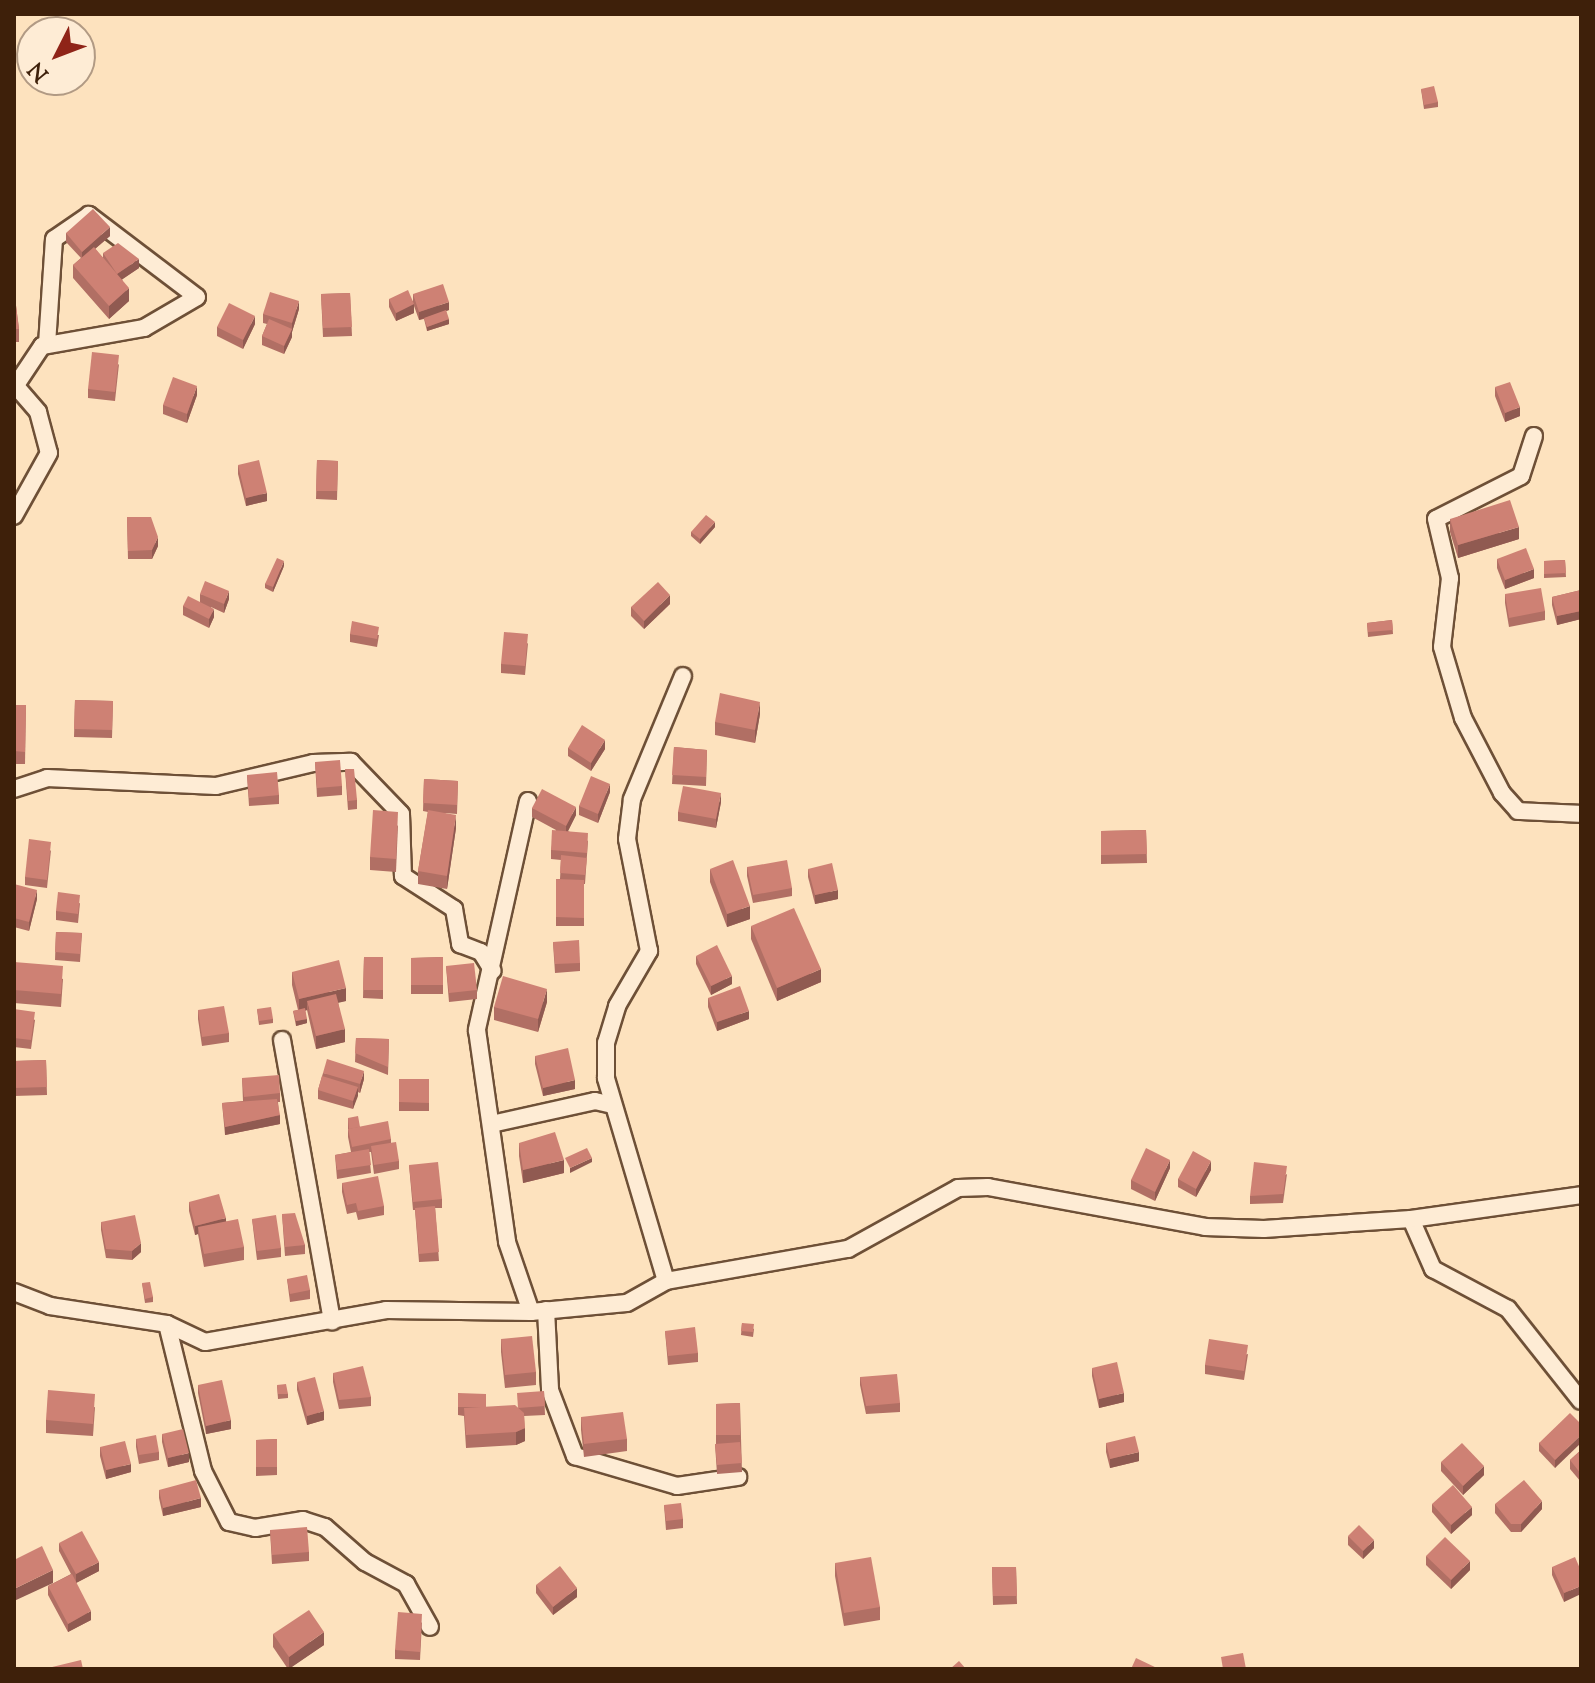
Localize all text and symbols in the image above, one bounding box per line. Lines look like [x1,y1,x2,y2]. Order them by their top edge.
north arrow [16,16,96,96]
text: N [22,53,57,88]

